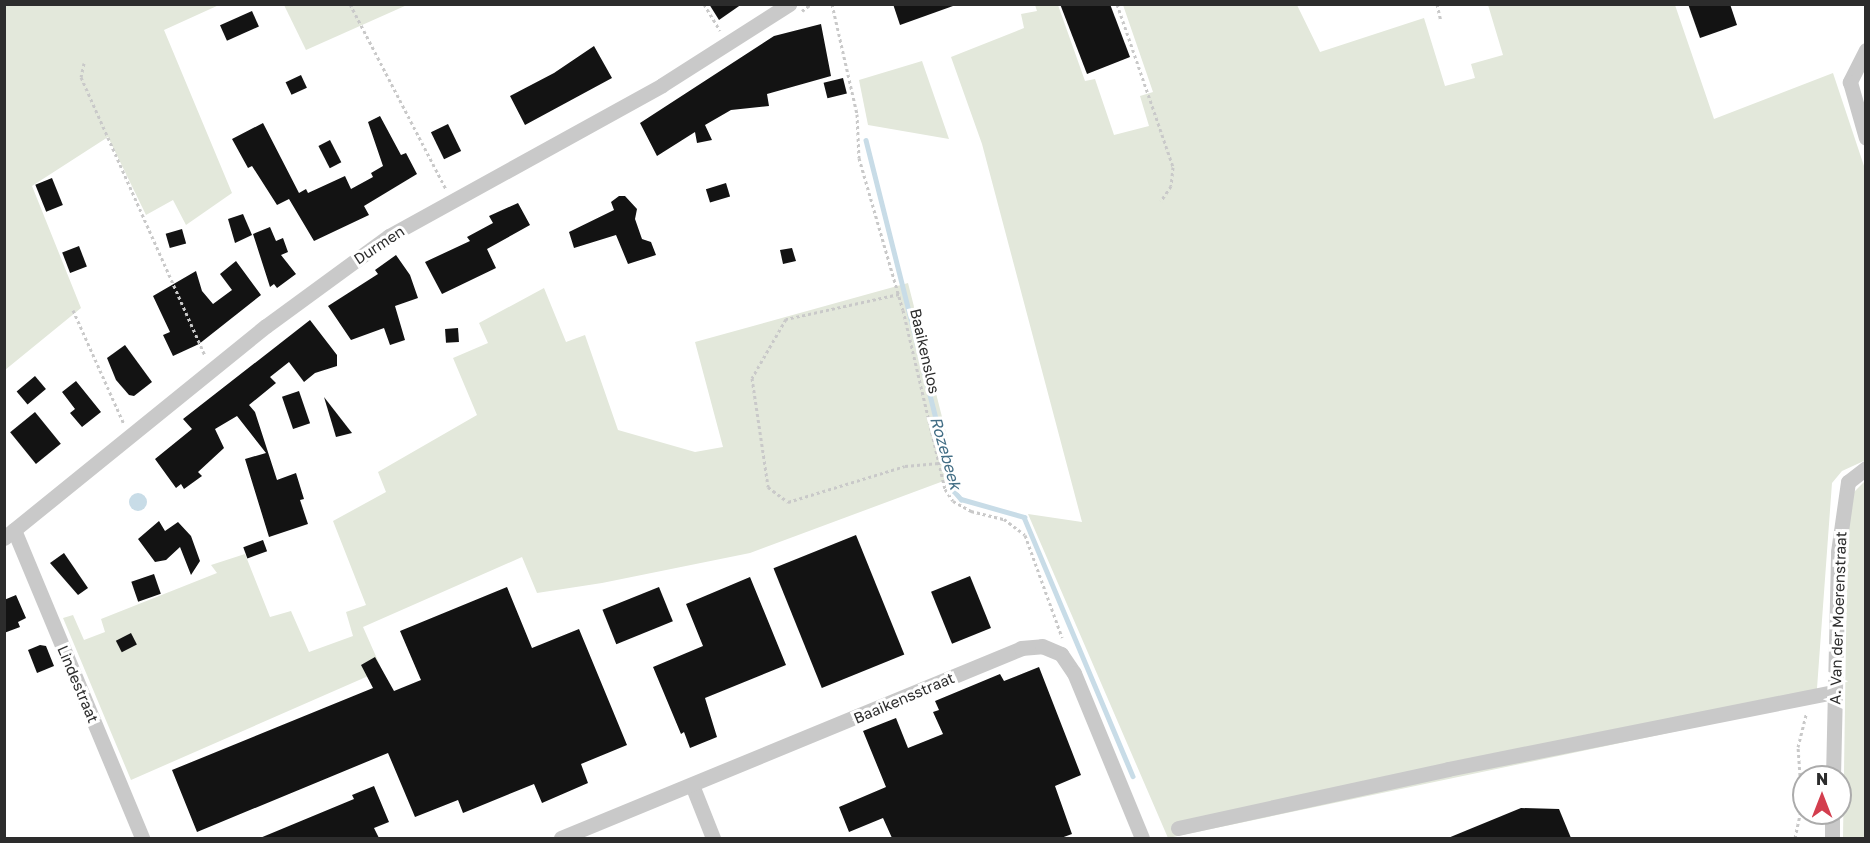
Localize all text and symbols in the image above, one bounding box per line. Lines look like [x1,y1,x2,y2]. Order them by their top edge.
street label: Durmen [350,222,408,268]
street label: Baaikenslos [906,307,944,395]
water label: Rozebeek [926,414,966,492]
street label: A. Van der Moerenstraat [1826,531,1850,705]
street label: Lindestraat [54,643,102,725]
street label: Baaikensstraat [851,669,957,727]
north arrow [1792,765,1852,825]
text: N [1816,769,1828,789]

